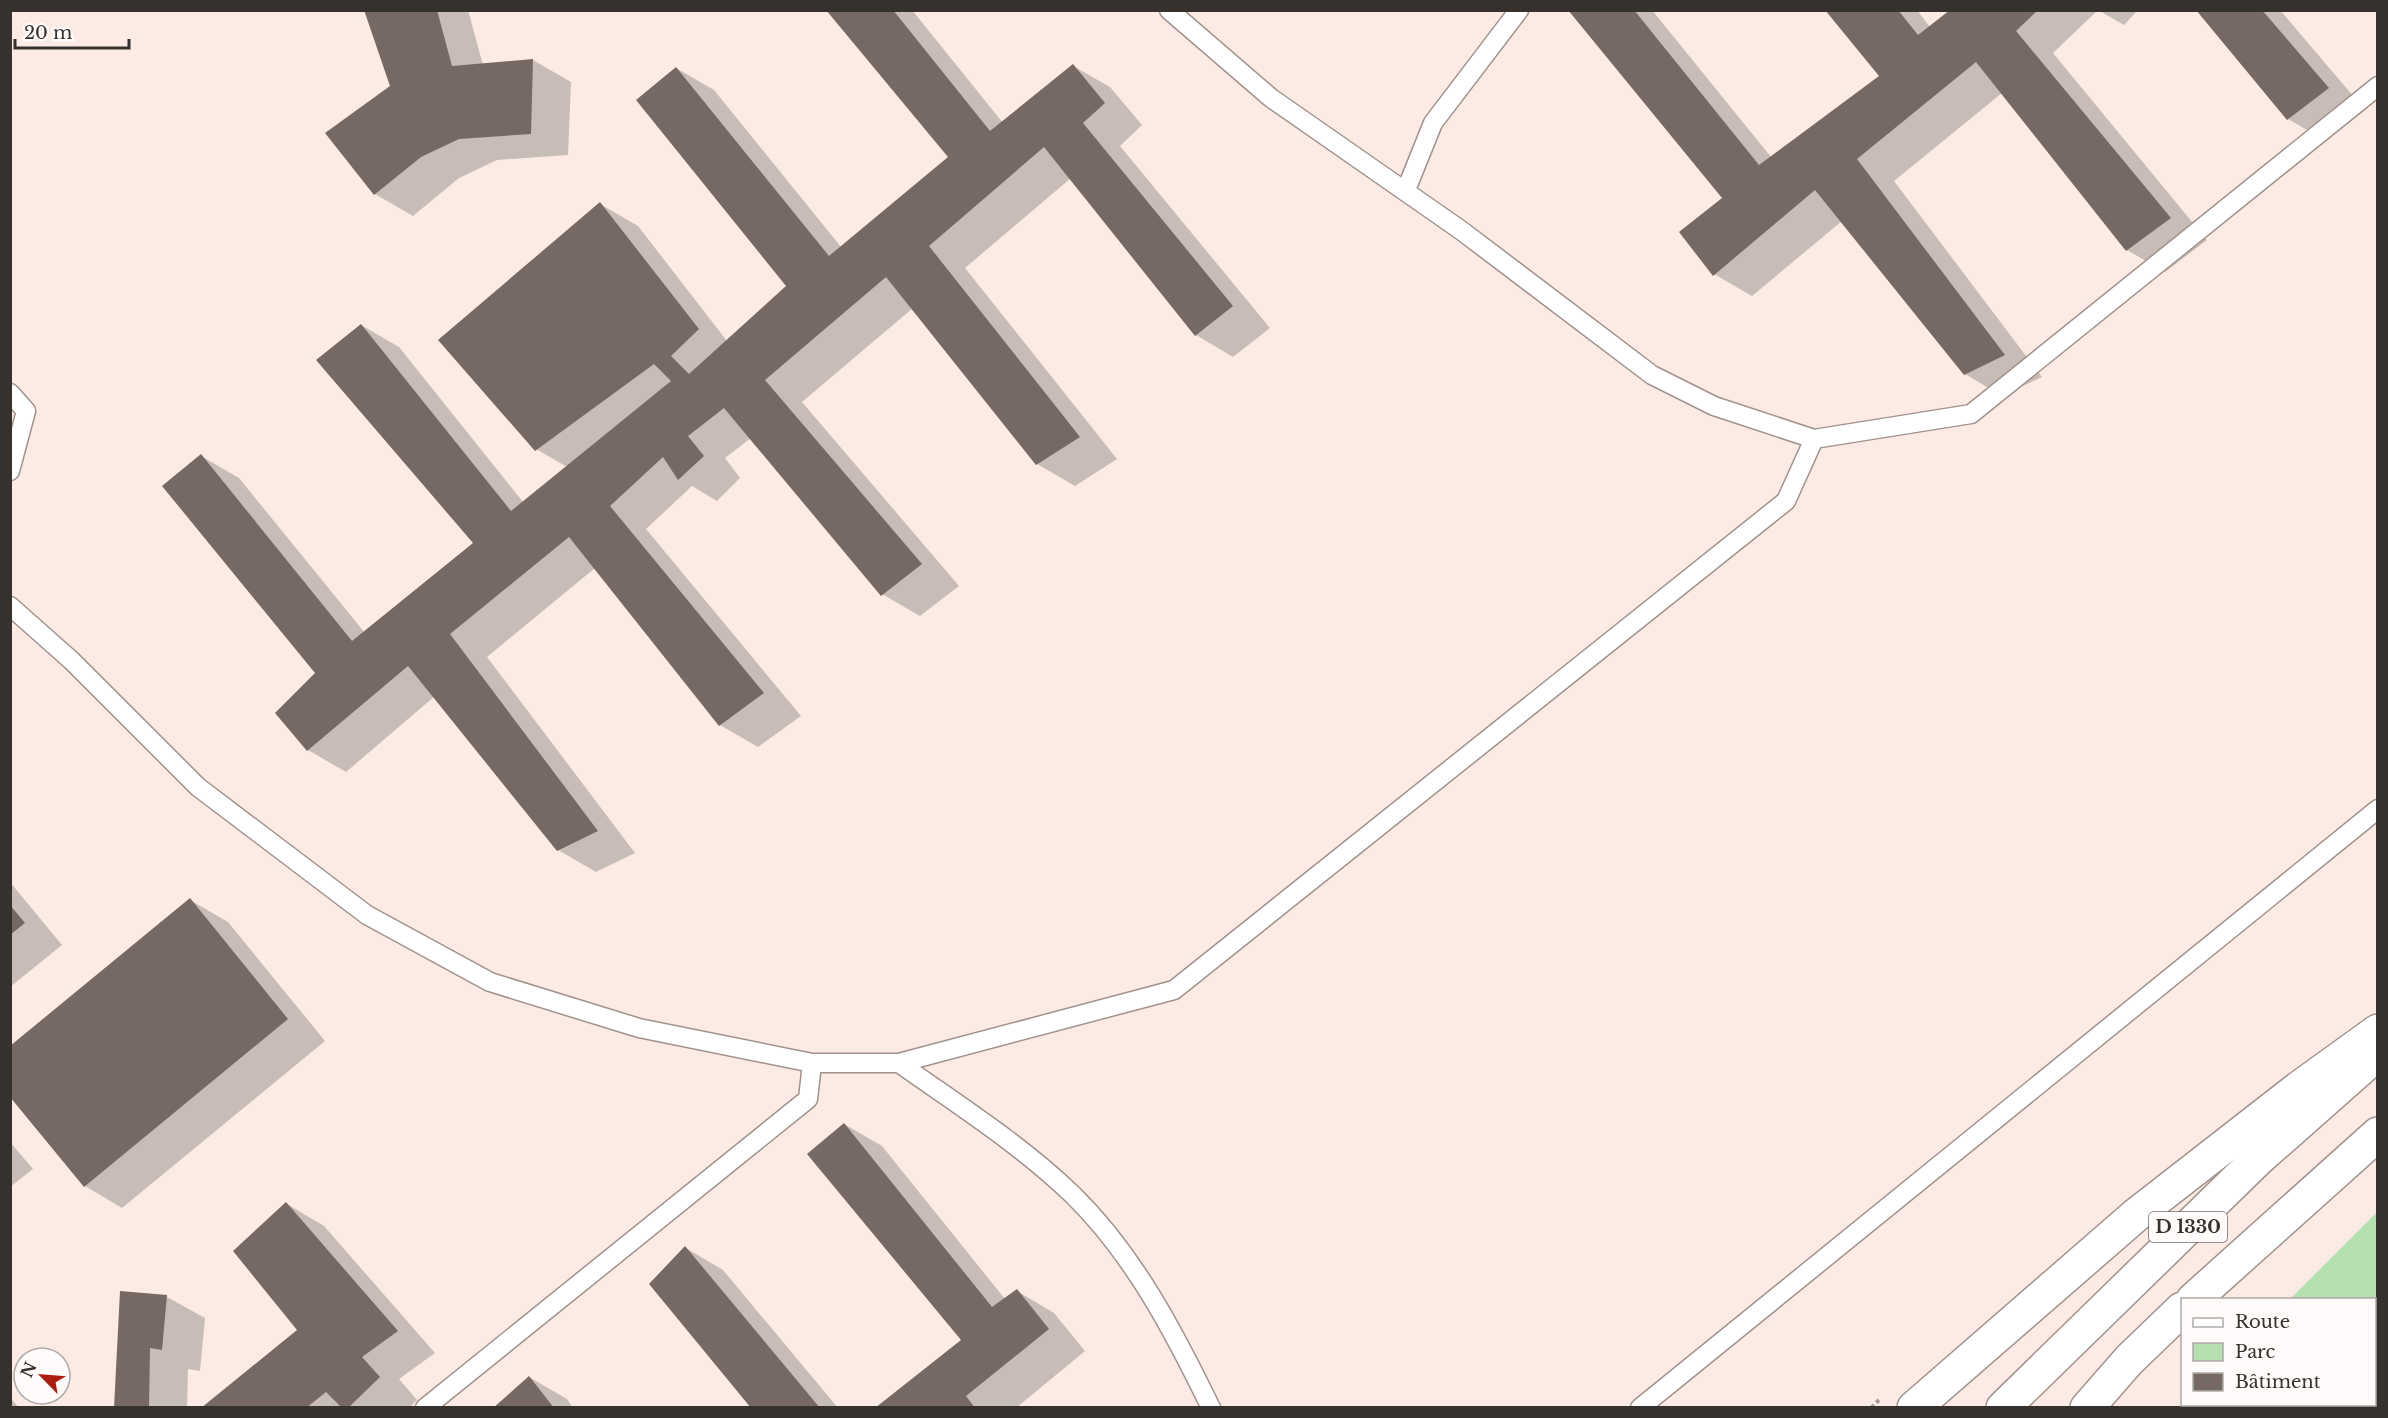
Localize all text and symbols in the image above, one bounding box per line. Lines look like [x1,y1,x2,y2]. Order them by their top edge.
scale bar [15,12,129,50]
text: 20 m [24,22,72,44]
road number: D 1330 [2149,1212,2227,1242]
legend [2181,1298,2376,1406]
text: Route [2235,1311,2290,1333]
text: Parc [2235,1341,2276,1363]
north arrow [12,1346,72,1406]
text: N [16,1359,41,1381]
text: Bâtiment [2235,1371,2321,1393]

